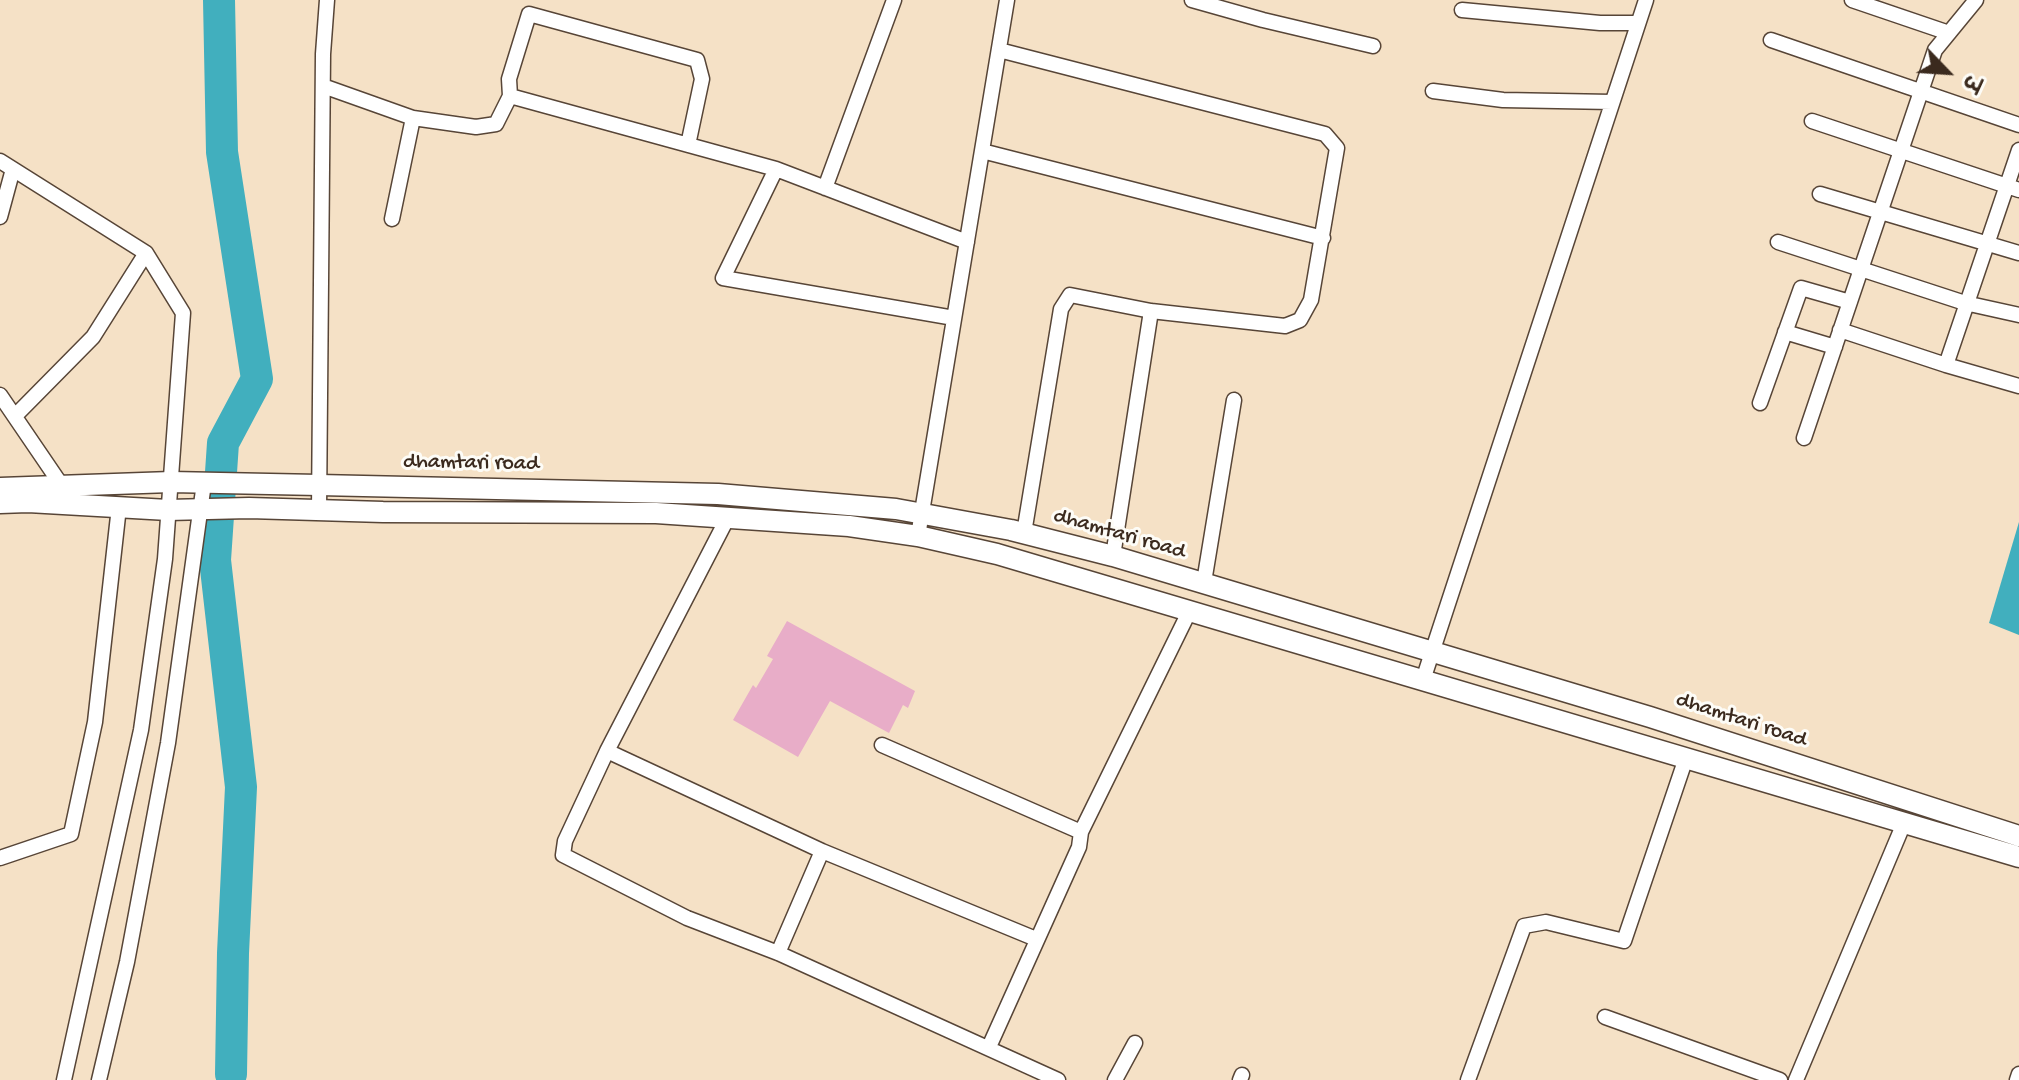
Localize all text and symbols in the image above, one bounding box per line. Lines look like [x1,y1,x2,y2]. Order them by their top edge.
north arrow [1907,32,1987,112]
text: उ [1954,70,1984,94]
street label: dhamtari road [403,450,539,478]
street label: dhamtari road [1050,504,1188,566]
street label: dhamtari road [1672,687,1810,755]

